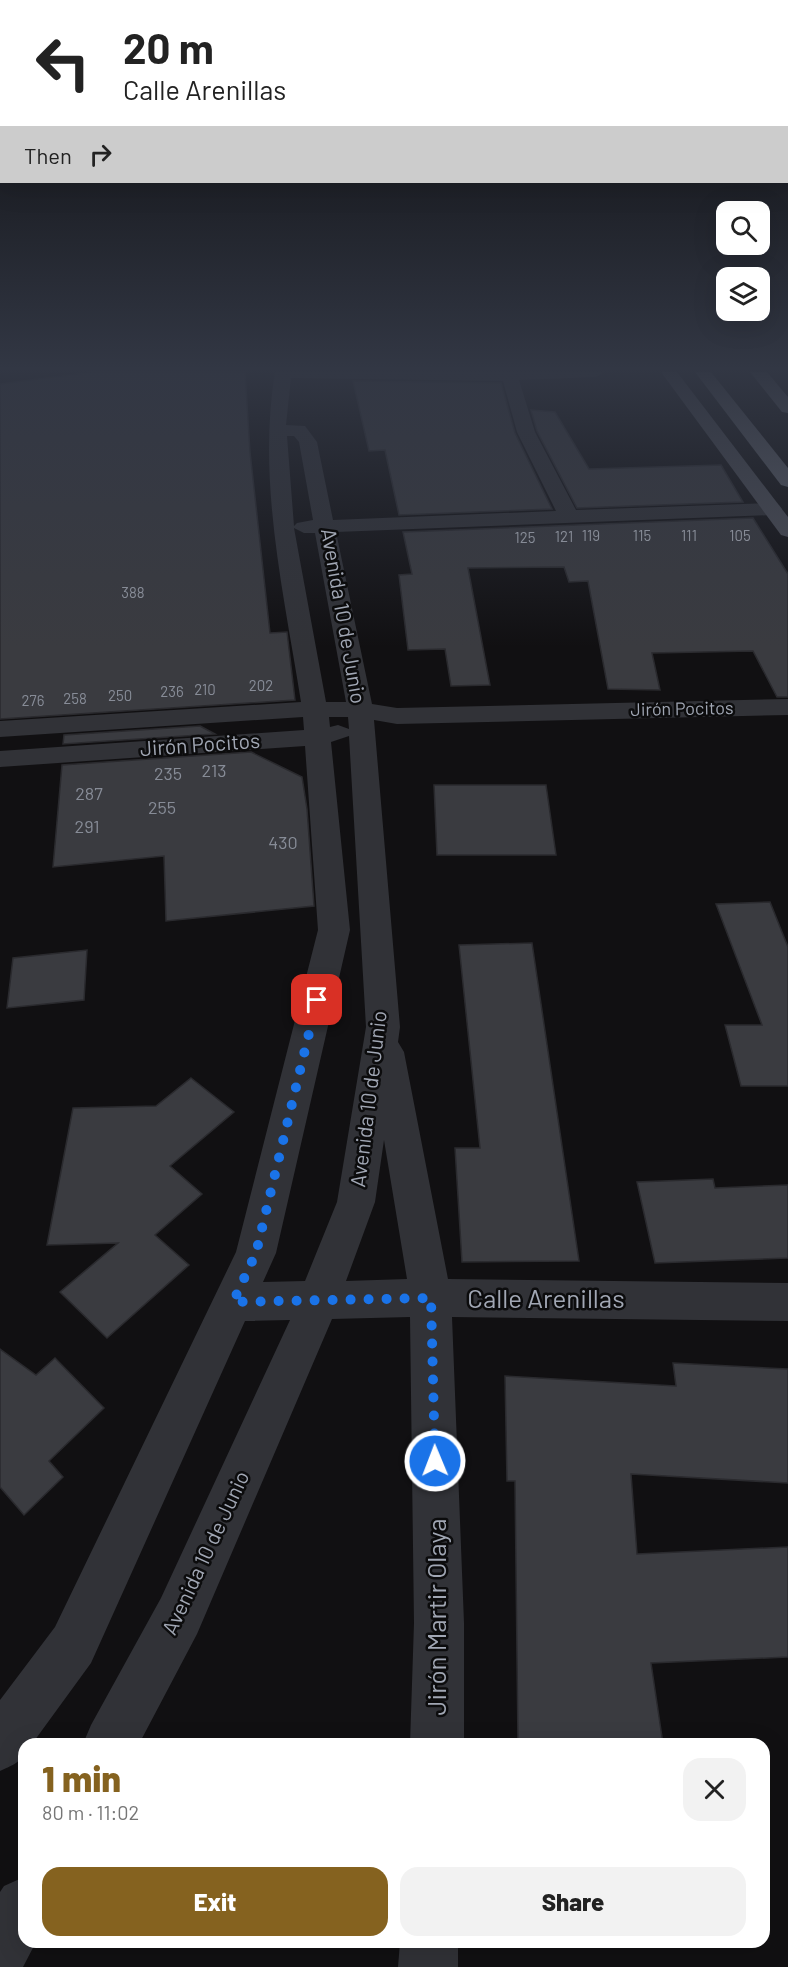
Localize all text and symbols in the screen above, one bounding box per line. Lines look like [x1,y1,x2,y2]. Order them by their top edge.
text: 20 m [123,22,214,72]
icon: left [24,24,102,102]
text: Calle Arenillas [123,73,286,105]
icon: right [84,138,117,171]
text: Then [24,142,72,168]
map controls [716,201,770,321]
button: search [716,201,770,255]
button: layers [716,267,770,321]
street label: Avenida 10 de Junio [317,526,372,705]
house number: 119 [582,526,600,544]
house number: 115 [633,526,651,544]
house number: 111 [681,526,697,544]
house number: 105 [729,526,751,544]
house number: 121 [555,527,573,545]
house number: 125 [514,528,536,546]
house number: 388 [121,583,145,601]
house number: 202 [249,676,273,694]
house number: 210 [194,680,216,698]
house number: 236 [160,682,184,700]
house number: 250 [108,686,132,704]
house number: 258 [63,689,87,707]
house number: 276 [22,691,44,709]
street label: Jirón Pocitos [630,696,734,720]
street label: Jirón Pocitos [139,727,261,760]
house number: 213 [202,759,226,781]
house number: 235 [154,762,182,784]
house number: 287 [75,782,103,804]
house number: 255 [148,796,176,818]
house number: 291 [75,815,99,837]
house number: 430 [268,831,298,853]
pin [291,974,342,1025]
icon: arrive [300,983,333,1016]
street label: Avenida 10 de Junio [344,1009,391,1189]
street label: Calle Arenillas [467,1282,625,1313]
position arrow [403,1429,467,1493]
street label: Avenida 10 de Junio [156,1467,254,1638]
street label: Jirón Martir Olaya [420,1519,451,1715]
text: 1 min [42,1756,121,1799]
button: close [683,1758,746,1821]
text: 80 m · 11:02 [42,1800,139,1824]
button: Exit [42,1867,388,1936]
button: Share [400,1867,746,1936]

